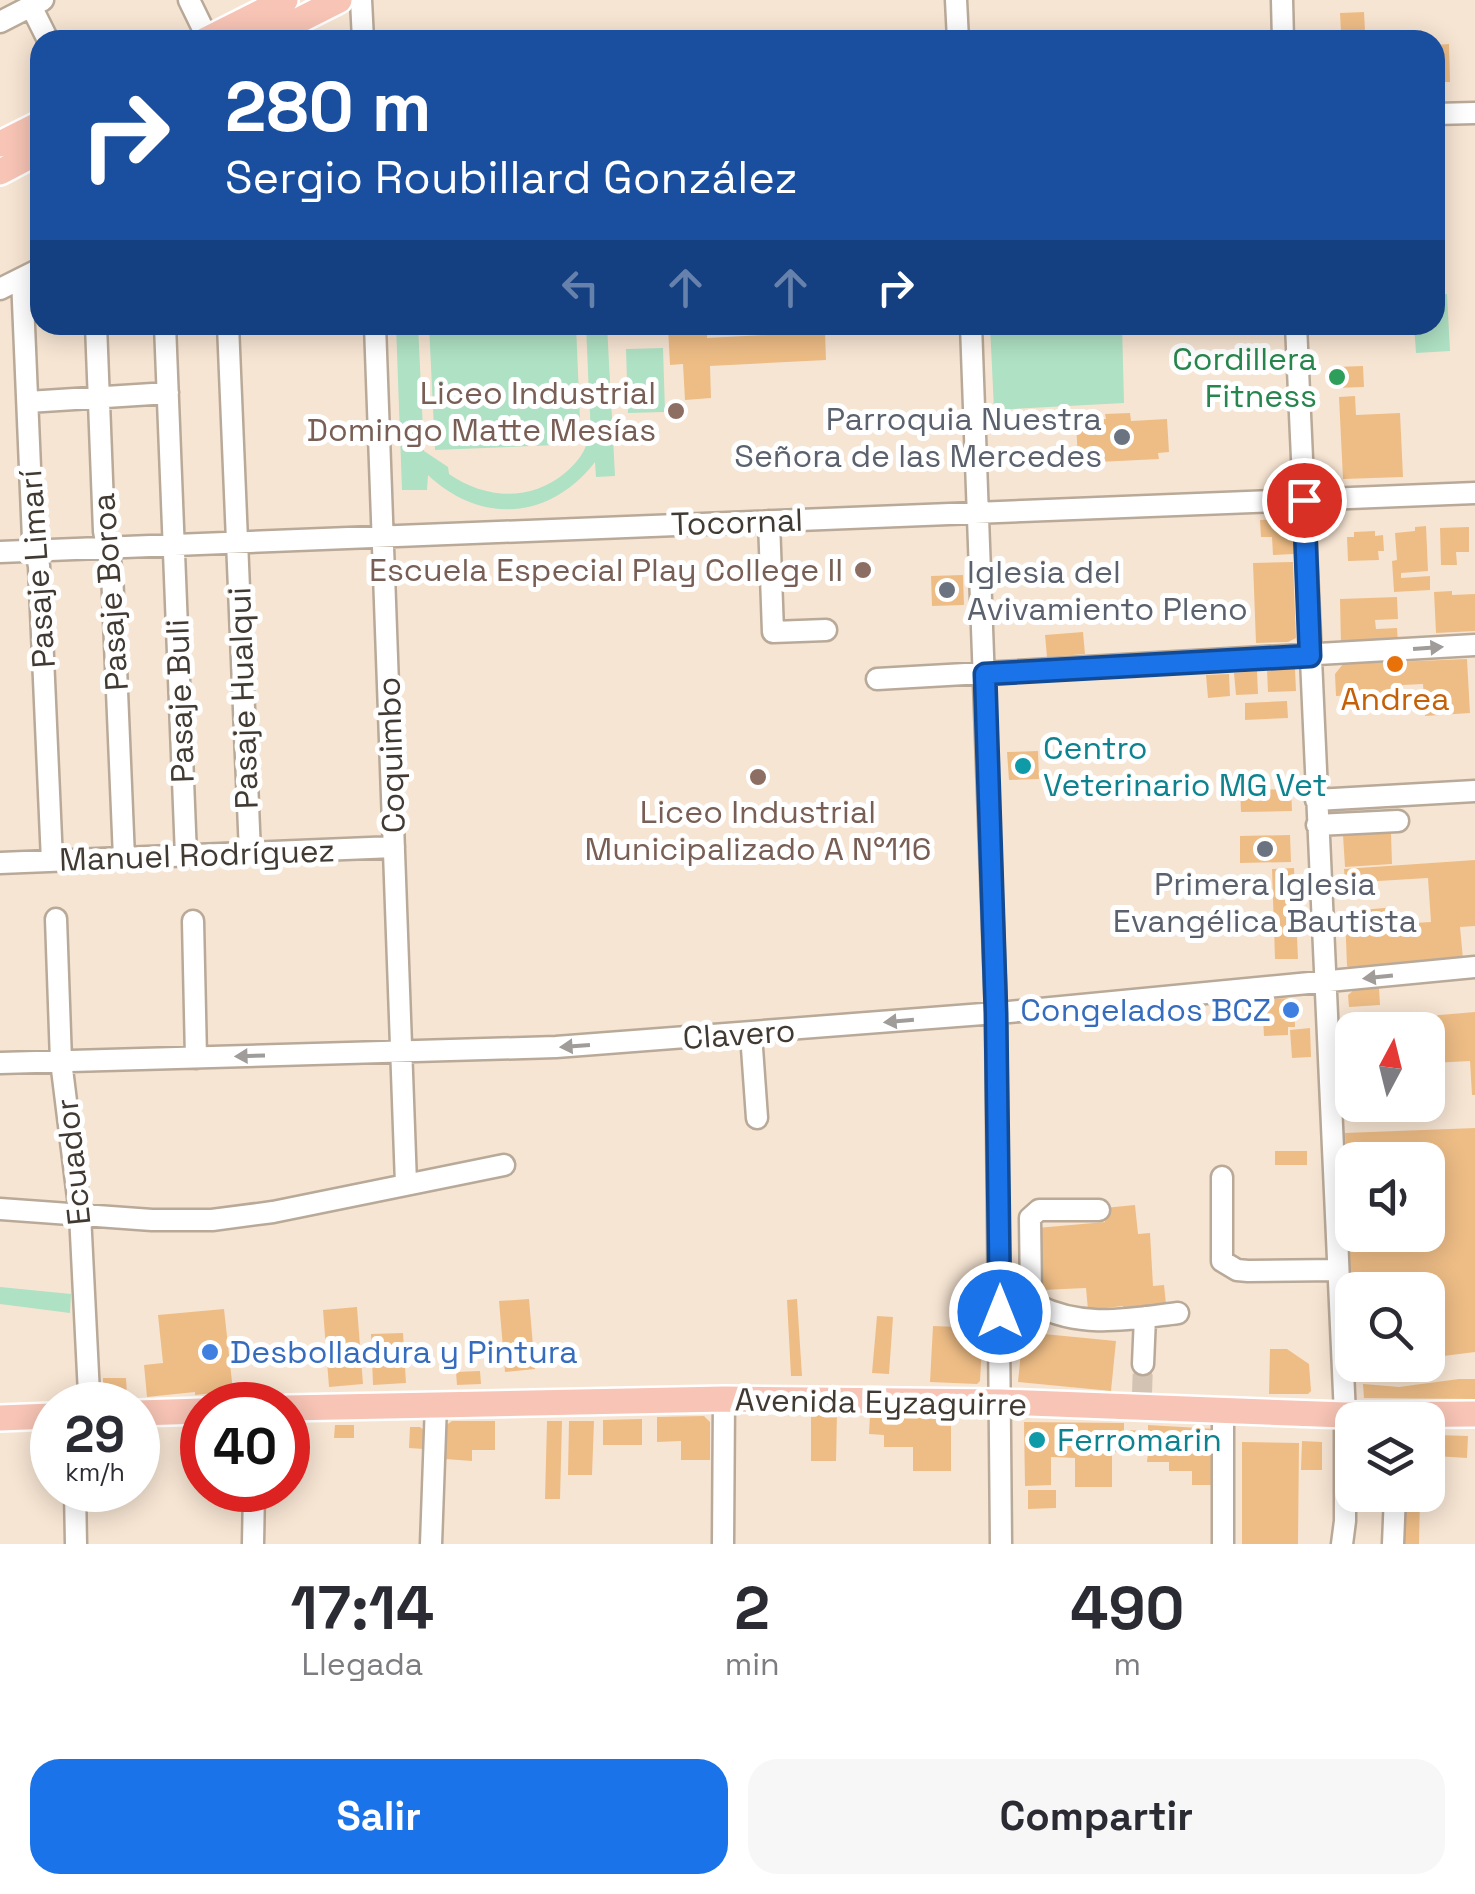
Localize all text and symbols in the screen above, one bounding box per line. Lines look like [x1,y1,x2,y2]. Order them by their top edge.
text: 280 m [225,62,432,151]
icon: right [60,70,190,200]
text: Sergio Roubillard González [225,149,798,206]
icon: left [553,260,608,315]
icon: ahead [658,260,713,315]
icon: ahead [763,260,818,315]
icon: right [868,260,923,315]
place label: Cordillera Fitness [1172,339,1317,416]
marker: Cordillera Fitness [1326,366,1348,388]
place label: Liceo Industrial Domingo Matte Mesías [307,373,656,450]
place label: Parroquia Nuestra Señora de las Mercedes [734,399,1102,476]
marker: Liceo Industrial Domingo Matte Mesías [665,400,687,422]
marker: Parroquia Nuestra Señora de las Mercedes [1111,426,1133,448]
pin [1262,458,1347,543]
street label: Pasaje Limarí [10,468,64,669]
icon: arrive [1277,473,1332,528]
street label: Pasaje Boroa [83,492,137,692]
street label: Tocornal [670,500,804,544]
place label: Escuela Especial Play College II [369,550,843,590]
place label: Iglesia del Avivamiento Pleno [967,552,1248,629]
marker: Escuela Especial Play College II [852,559,874,581]
marker: Iglesia del Avivamiento Pleno [936,579,958,601]
street label: Pasaje Hualqui [219,586,267,810]
street label: Pasaje Buli [157,618,203,784]
one-way arrow [1412,640,1444,656]
marker: Andrea [1384,653,1406,675]
street label: Coquimbo [368,676,414,834]
place label: Andrea [1340,679,1450,719]
place label: Centro Veterinario MG Vet [1043,728,1327,805]
marker: Centro Veterinario MG Vet [1012,755,1034,777]
marker: Liceo Industrial Municipalizado A N°116 [747,766,769,788]
place label: Liceo Industrial Municipalizado A N°116 [585,792,931,869]
street label: Manuel Rodríguez [59,830,335,880]
marker: Primera Iglesia Evangélica Bautista [1254,838,1276,860]
place label: Primera Iglesia Evangélica Bautista [1113,864,1417,941]
one-way arrow [1362,969,1393,985]
place label: Congelados BCZ [1020,990,1271,1030]
marker: Congelados BCZ [1280,999,1302,1021]
street label: Clavero [681,1010,797,1058]
north arrow [1335,1012,1445,1122]
map controls [1335,1012,1445,1512]
one-way arrow [882,1014,914,1030]
one-way arrow [558,1038,590,1054]
one-way arrow [233,1049,265,1065]
street label: Ecuador [46,1097,100,1227]
button: sound [1335,1142,1445,1252]
position arrow [948,1260,1052,1364]
button: search [1335,1272,1445,1382]
place label: Desbolladura y Pintura [230,1332,578,1372]
marker: Desbolladura y Pintura [199,1341,221,1363]
street label: Avenida Eyzaguirre [734,1379,1028,1425]
speed limit sign: 40 [180,1382,310,1512]
button: layers [1335,1402,1445,1512]
text: 29 [65,1403,125,1467]
place label: Ferromarin [1057,1420,1222,1460]
marker: Ferromarin [1026,1429,1048,1451]
text: km/h [65,1456,125,1488]
text: 17:14 [291,1570,434,1647]
text: 2 [734,1570,770,1647]
text: 490 [1070,1570,1184,1647]
text: Llegada [301,1644,423,1684]
text: min [725,1644,780,1684]
text: m [1114,1644,1141,1684]
button: Salir [30,1759,728,1874]
button: Compartir [748,1759,1445,1874]

